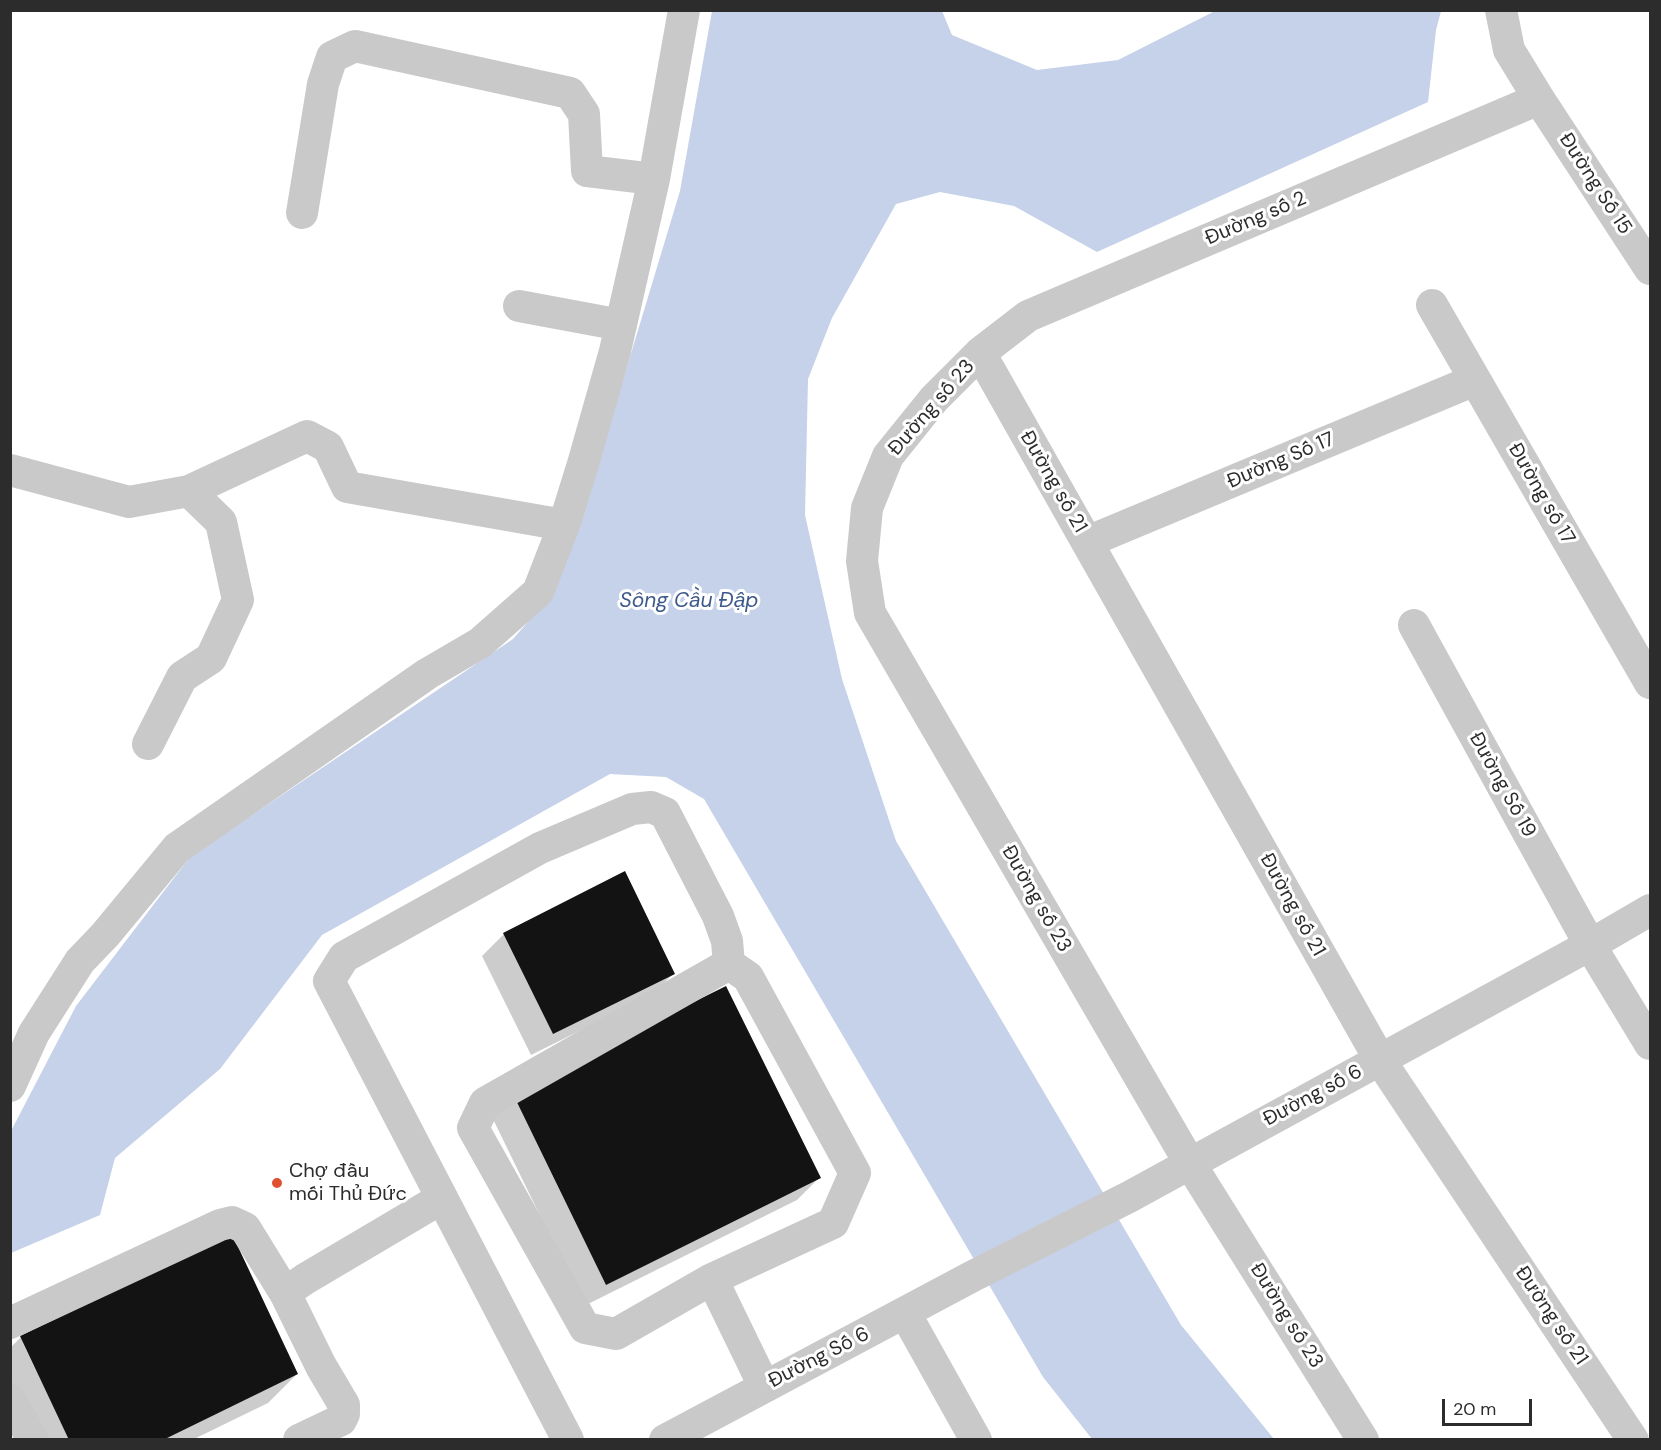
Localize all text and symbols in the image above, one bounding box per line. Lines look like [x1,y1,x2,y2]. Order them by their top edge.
street label: Đường Số 15 [1553,129,1637,239]
street label: Đường số 2 [1202,187,1310,251]
street label: Đường số 23 [884,355,980,461]
street label: Đường số 21 [1014,427,1092,537]
street label: Đường Số 17 [1224,428,1338,494]
street label: Đường số 17 [1502,439,1580,549]
water label: Sông Cầu Đập [620,588,758,614]
street label: Đường Số 19 [1463,728,1541,842]
street label: Đường số 23 [996,841,1076,957]
street label: Đường số 21 [1254,849,1330,961]
street label: Đường số 6 [1260,1060,1366,1132]
place label: Chợ đầu mối Thủ Đức [289,1160,407,1207]
marker: Chợ đầu mối Thủ Đức [270,1176,284,1190]
street label: Đường số 23 [1244,1259,1328,1373]
street label: Đường số 21 [1509,1262,1593,1370]
street label: Đường Số 6 [765,1322,873,1394]
scale bar [1445,1387,1535,1425]
text: 20 m [1453,1397,1496,1421]

